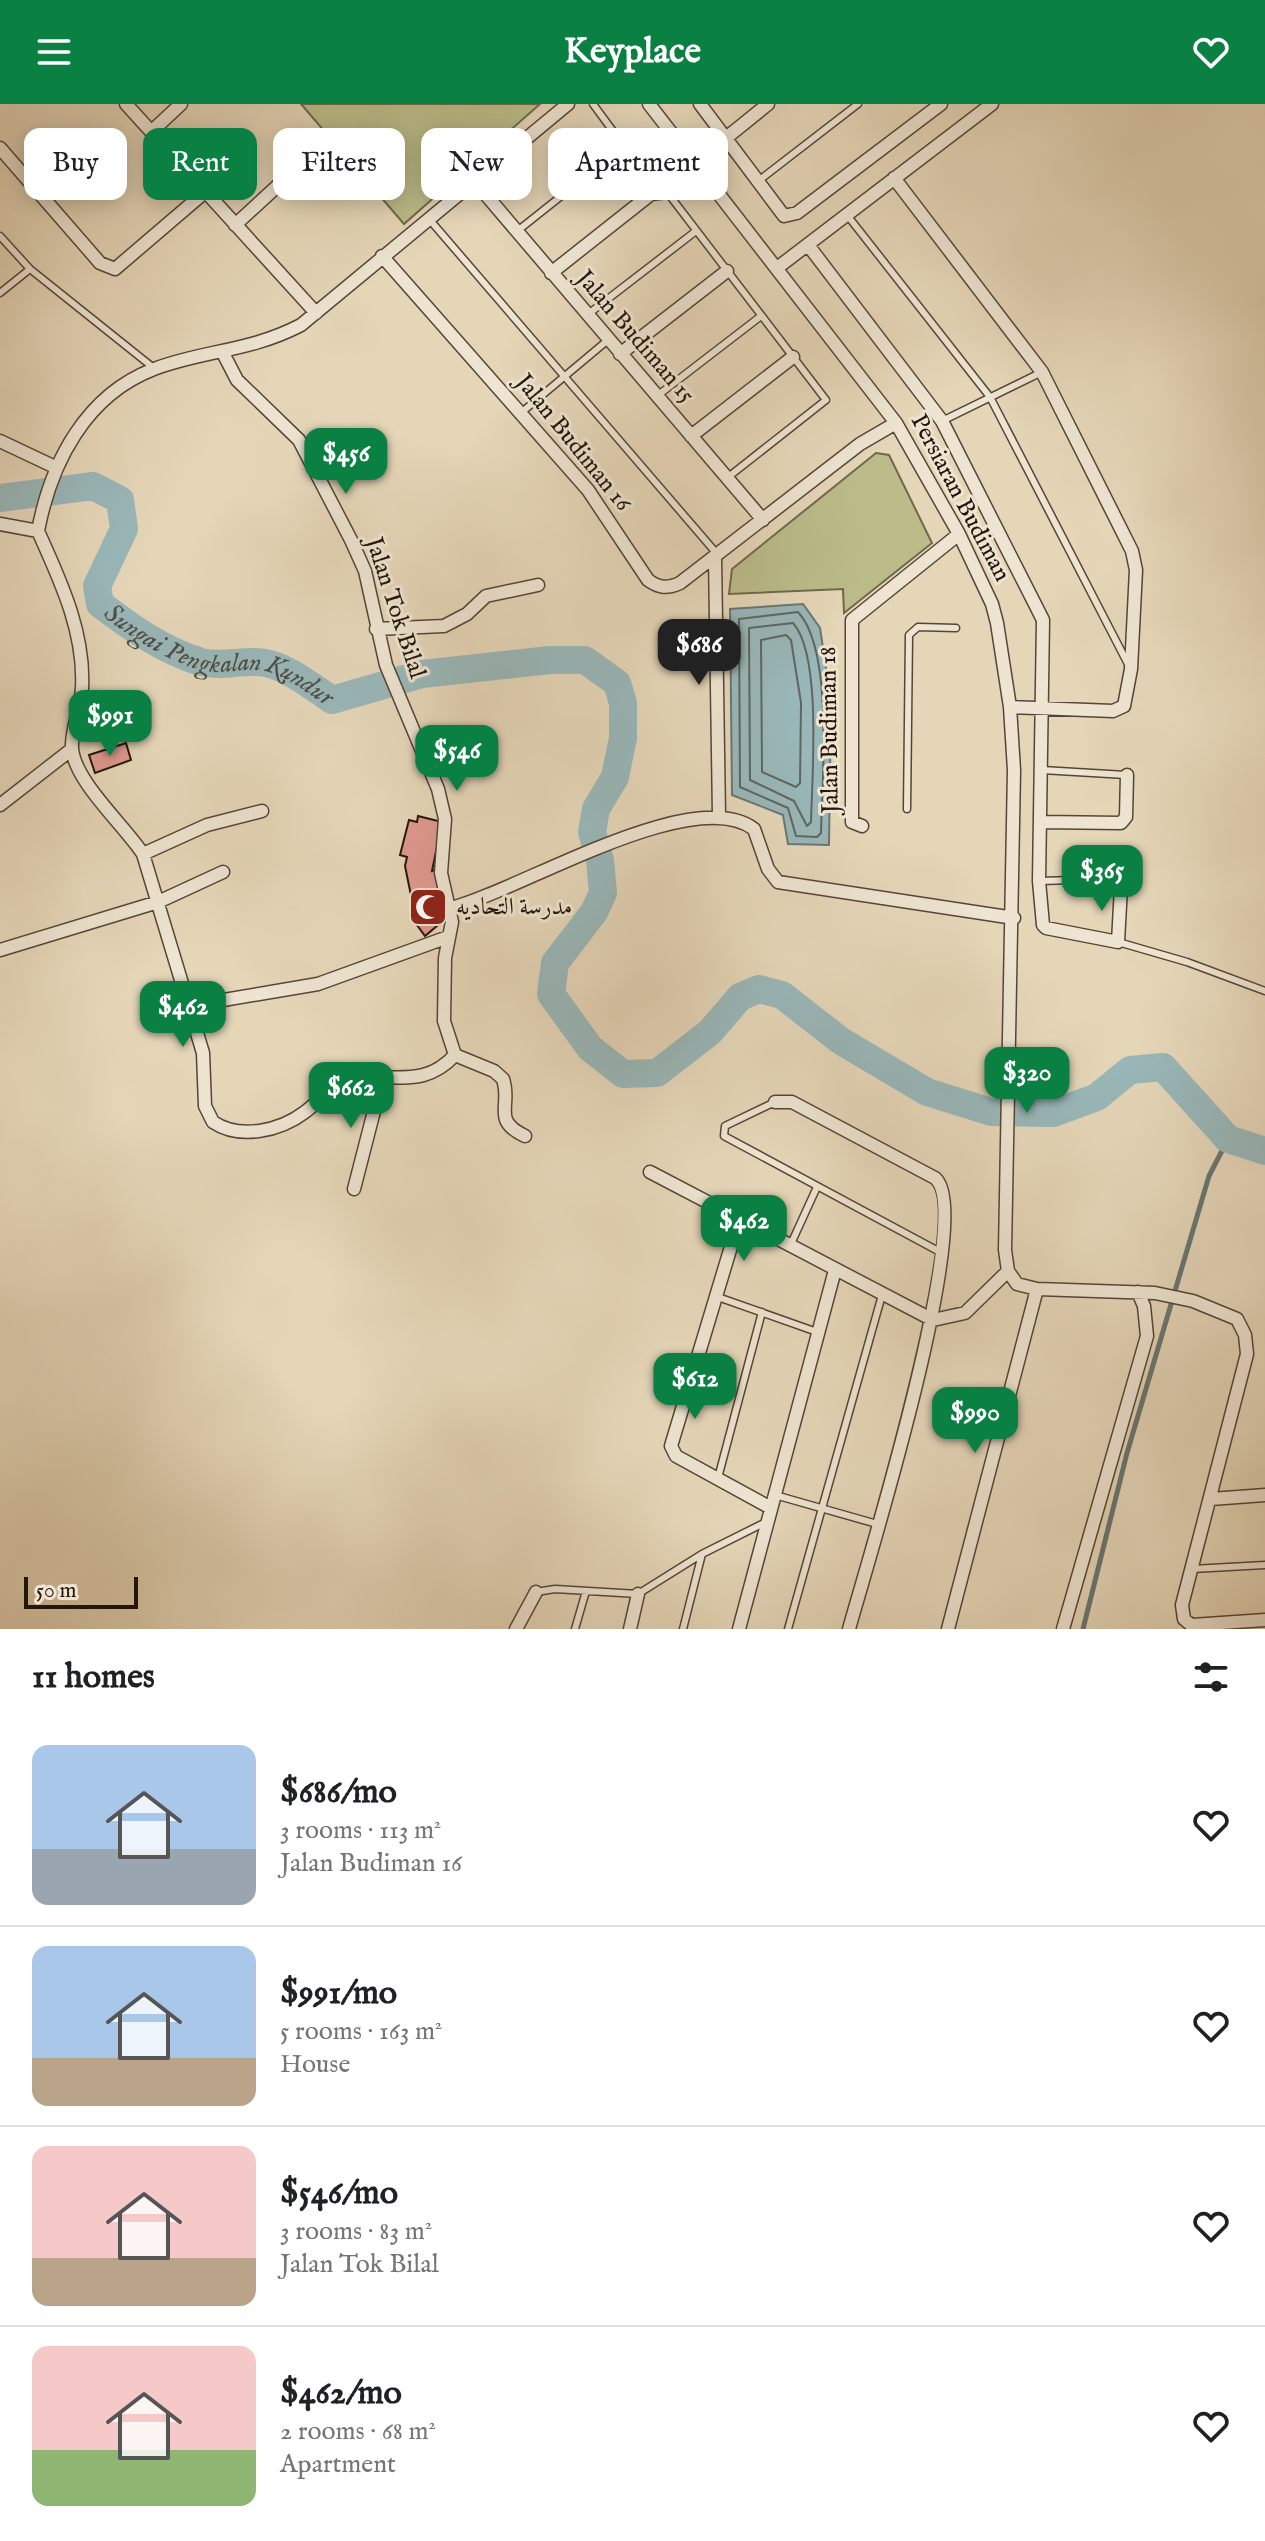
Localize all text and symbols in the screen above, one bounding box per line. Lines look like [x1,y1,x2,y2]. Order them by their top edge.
text: Keyplace [564,29,701,75]
icon: menu [32,30,76,74]
icon: heart [1189,30,1233,74]
chip: Buy [24,128,127,200]
chip: Rent [143,128,257,200]
chip: Filters [273,128,405,200]
chip: New [421,128,532,200]
chip: Apartment [548,128,728,200]
street label: Jalan Budiman 15 [567,262,702,410]
street label: Jalan Budiman 16 [506,366,638,519]
street label: Persiaran Budiman [903,409,1017,587]
pin: $456 [299,428,393,496]
text: $456 [322,437,370,470]
street label: Jalan Tok Bilal [357,531,433,683]
water label: Sungai Pengkalan Kundur [98,596,342,714]
pin: $686 [652,619,746,687]
text: $686 [676,628,722,661]
street label: Jalan Budiman 18 [813,646,847,817]
pin: $991 [63,690,157,758]
text: $991 [87,699,133,732]
pin: $546 [410,725,504,793]
text: $546 [433,734,481,767]
pin: $365 [1055,845,1149,913]
text: $365 [1080,854,1124,887]
mosque icon: مدرسة التحاديه [407,886,449,928]
place label: مدرسة التحاديه [456,892,572,923]
pin: $462 [136,981,230,1049]
text: $462 [158,990,208,1023]
pin: $320 [980,1047,1074,1115]
text: $320 [1002,1056,1052,1089]
pin: $662 [304,1062,398,1130]
text: $662 [327,1071,375,1104]
pin: $462 [697,1195,791,1263]
text: $462 [719,1204,769,1237]
pin: $612 [648,1353,742,1421]
text: $612 [671,1362,719,1395]
pin: $990 [928,1387,1022,1455]
text: $990 [950,1396,1000,1429]
scale bar [24,1573,138,1609]
text: 50 m [36,1577,77,1605]
icon: filters [1189,1655,1233,1699]
text: 11 homes [32,1656,155,1699]
text: $686/mo [280,1771,397,1814]
icon: home [96,1777,192,1873]
icon: heart [1189,1803,1233,1847]
text: 3 rooms · 113 m² [280,1814,441,1847]
text: Jalan Budiman 16 [280,1847,462,1880]
text: $991/mo [280,1972,397,2015]
icon: home [96,1978,192,2074]
icon: heart [1189,2004,1233,2048]
text: 5 rooms · 163 m² [280,2015,442,2048]
text: House [280,2048,350,2081]
text: $546/mo [280,2172,398,2215]
icon: home [96,2178,192,2274]
icon: heart [1189,2204,1233,2248]
text: 3 rooms · 83 m² [280,2215,432,2248]
text: Jalan Tok Bilal [280,2248,439,2281]
text: $462/mo [280,2372,402,2415]
icon: home [96,2378,192,2474]
icon: heart [1189,2404,1233,2448]
text: 2 rooms · 68 m² [280,2415,436,2448]
text: Apartment [280,2448,396,2481]

